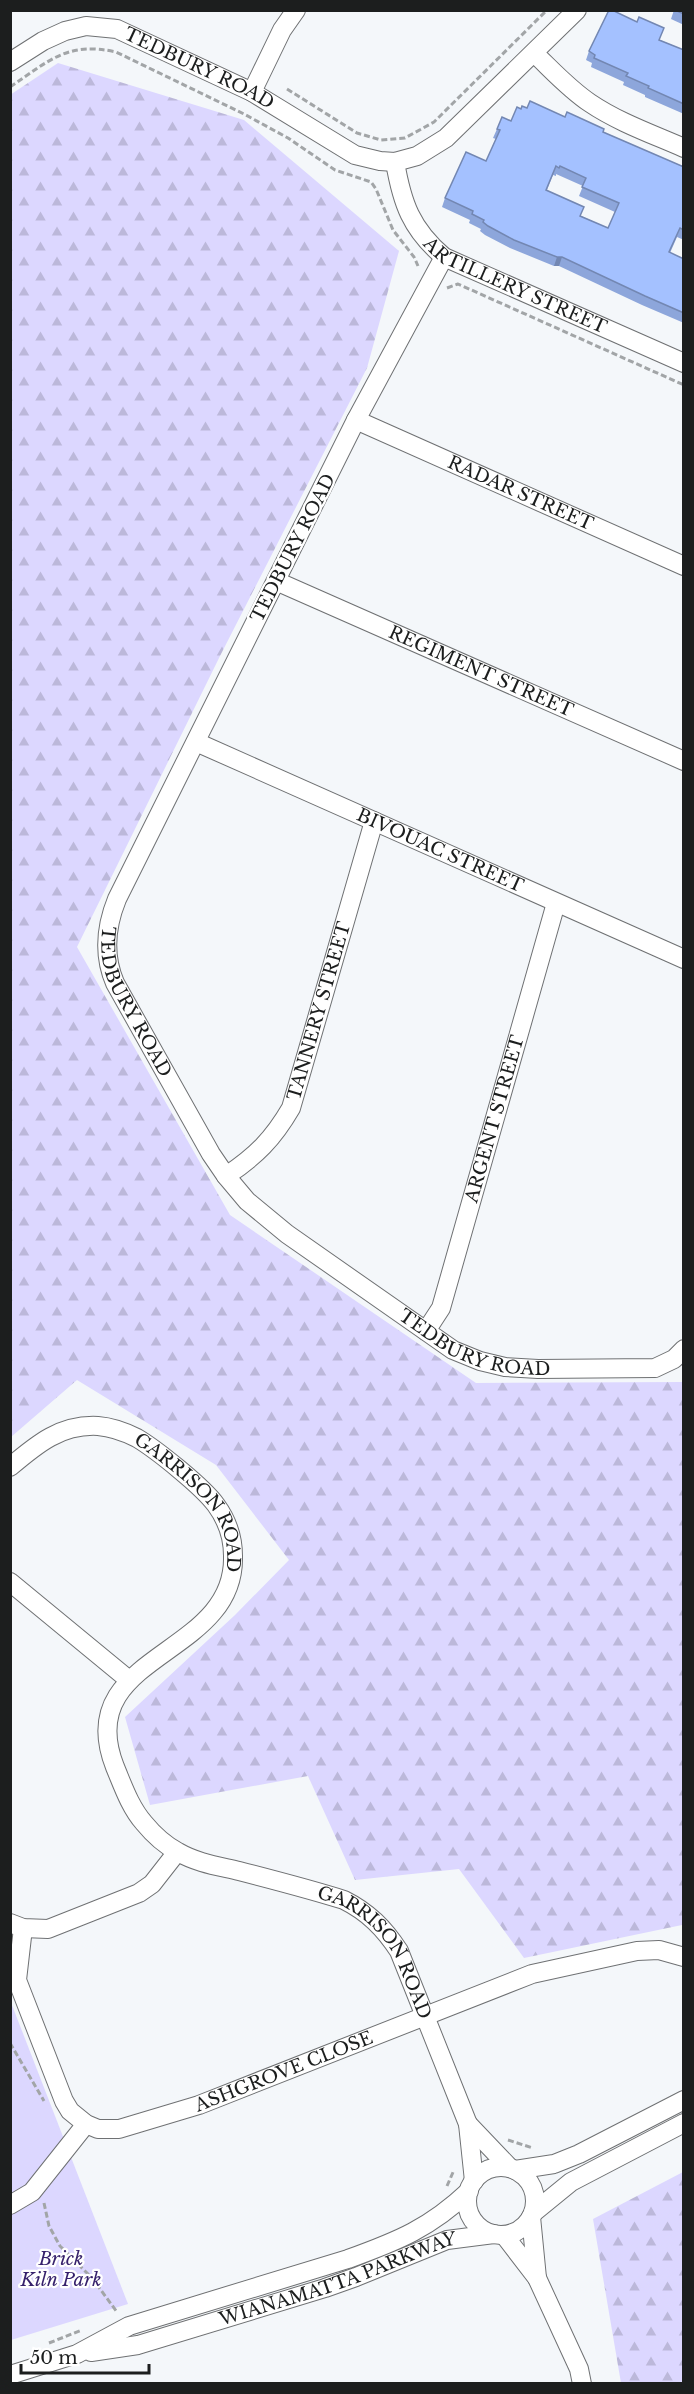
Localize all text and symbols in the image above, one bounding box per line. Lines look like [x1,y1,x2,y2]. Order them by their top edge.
street label: TEDBURY ROAD [121,23,278,114]
street label: ARTILLERY STREET [418,232,611,339]
street label: RADAR STREET [444,451,597,535]
street label: TEDBURY ROAD [246,470,340,626]
street label: REGIMENT STREET [385,621,577,722]
street label: BIVOUAC STREET [353,804,527,897]
street label: TANNERY STREET [283,919,355,1103]
street label: TEDBURY ROAD [96,925,176,1081]
street label: ARGENT STREET [460,1032,529,1206]
street label: TEDBURY ROAD [395,1305,550,1380]
street label: GARRISON ROAD [130,1428,244,1573]
street label: GARRISON ROAD [315,1882,436,2022]
street label: ASHGROVE CLOSE [191,2027,376,2117]
street label: WIANAMATTA PARKWAY [216,2228,458,2331]
park label: Brick Kiln Park [19,2248,102,2291]
scale bar [21,2337,148,2375]
text: 50 m [30,2347,78,2369]

